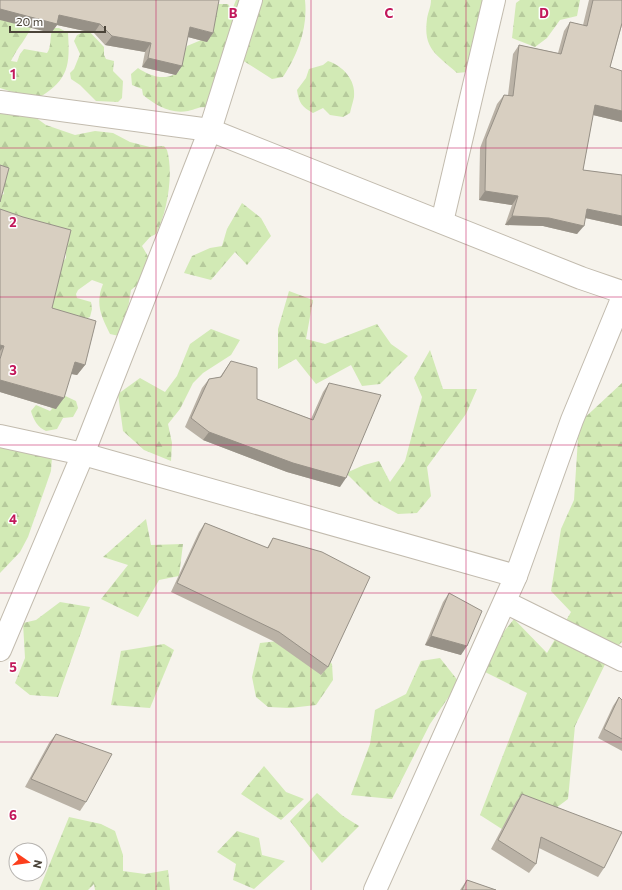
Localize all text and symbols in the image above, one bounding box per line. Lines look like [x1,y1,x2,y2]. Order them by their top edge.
text: B [229,5,238,21]
text: C [385,5,394,21]
text: D [539,5,549,21]
scale bar [10,8,105,34]
text: 20 m [16,14,43,28]
text: 1 [10,66,16,82]
text: 2 [9,214,17,230]
text: 3 [9,362,17,378]
text: 4 [9,511,17,527]
text: 5 [9,659,17,675]
text: 6 [9,807,17,823]
north arrow [8,842,48,882]
text: N [31,859,45,870]

